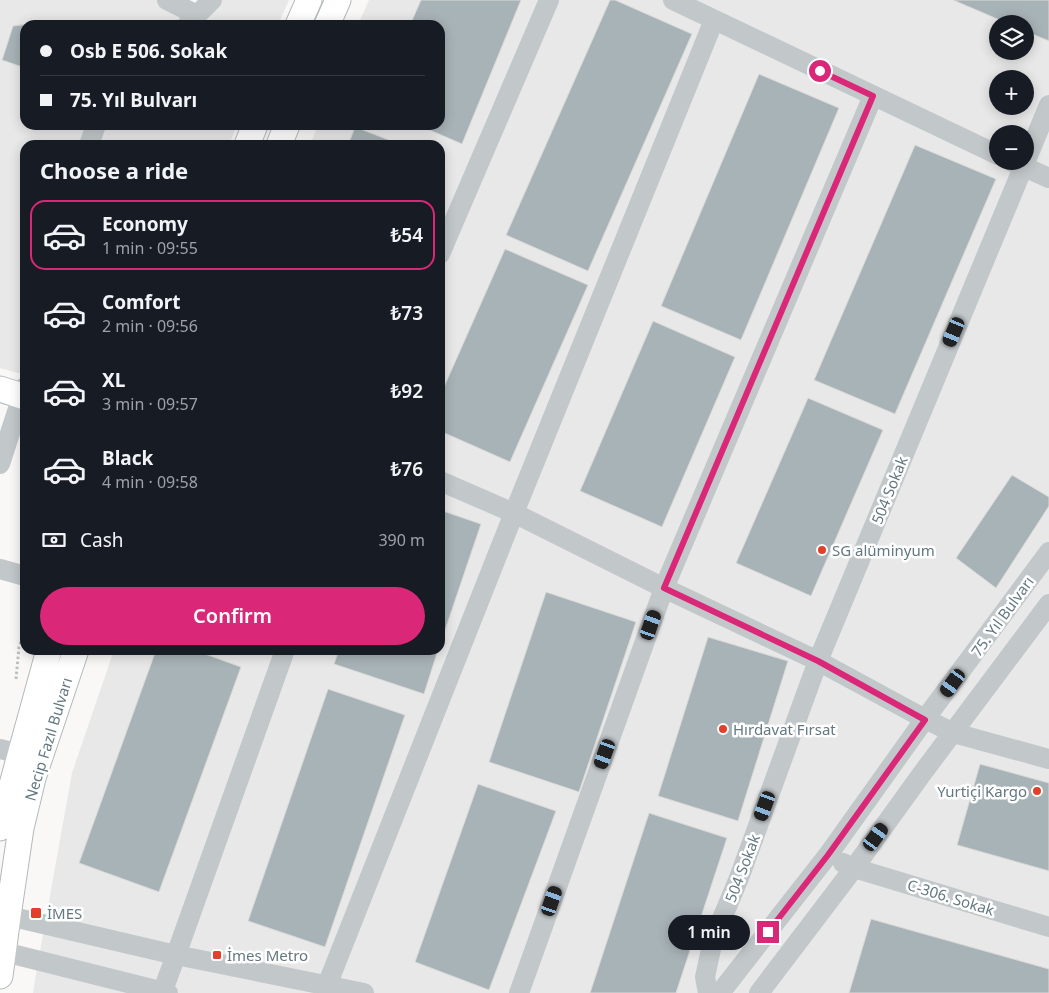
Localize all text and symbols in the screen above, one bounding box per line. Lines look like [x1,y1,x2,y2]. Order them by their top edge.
map controls [989,15,1034,170]
button: layers [989,15,1034,60]
text: Osb E 506. Sokak [70,38,227,64]
route start [809,60,831,82]
button: + [989,70,1034,115]
text: 75. Yıl Bulvarı [70,87,197,113]
button: − [989,125,1034,170]
text: Choose a ride [40,155,188,185]
text: Economy [102,211,188,237]
icon: car [42,213,87,258]
text: ₺54 [390,222,423,248]
text: 1 min · 09:55 [102,237,198,259]
text: Comfort [102,289,181,315]
icon: car [42,291,87,336]
text: ₺73 [390,300,423,326]
text: 2 min · 09:56 [102,315,198,337]
car [941,315,966,349]
text: XL [102,367,125,393]
icon: car [42,369,87,414]
text: ₺92 [390,378,423,404]
text: 3 min · 09:57 [102,393,198,415]
text: Black [102,445,153,471]
icon: car [42,447,87,492]
street label: 504 Sokak [866,453,912,527]
text: ₺76 [390,456,423,482]
text: 4 min · 09:58 [102,471,198,493]
icon: cash [40,526,68,554]
text: Cash [80,527,124,553]
text: 390 m [378,529,425,551]
place label: SG alüminyum [832,540,935,560]
marker: SG alüminyum [816,544,828,556]
street label: 75. Yıl Bulvarı [966,572,1038,660]
button: Confirm [40,587,425,645]
car [639,608,662,642]
car [938,666,967,700]
street label: Necip Fazıl Bulvarı [20,675,76,803]
place label: Hırdavat Fırsat [733,719,836,739]
marker: Hırdavat Fırsat [717,723,729,735]
car [592,737,617,771]
place label: Yurtiçi Kargo [937,781,1027,801]
marker: Yurtiçi Kargo [1031,785,1043,797]
car [752,789,777,823]
car [861,820,890,854]
street label: 504 Sokak [720,831,764,905]
street label: C-306. Sokak [905,874,997,920]
car [540,884,563,918]
place label: İMES [47,903,82,923]
marker: İMES [29,906,43,920]
callout: 1 min [668,914,750,950]
text: 1 min [687,921,731,943]
route end [757,921,779,943]
place label: İmes Metro [227,945,308,965]
marker: İmes Metro [211,949,223,961]

